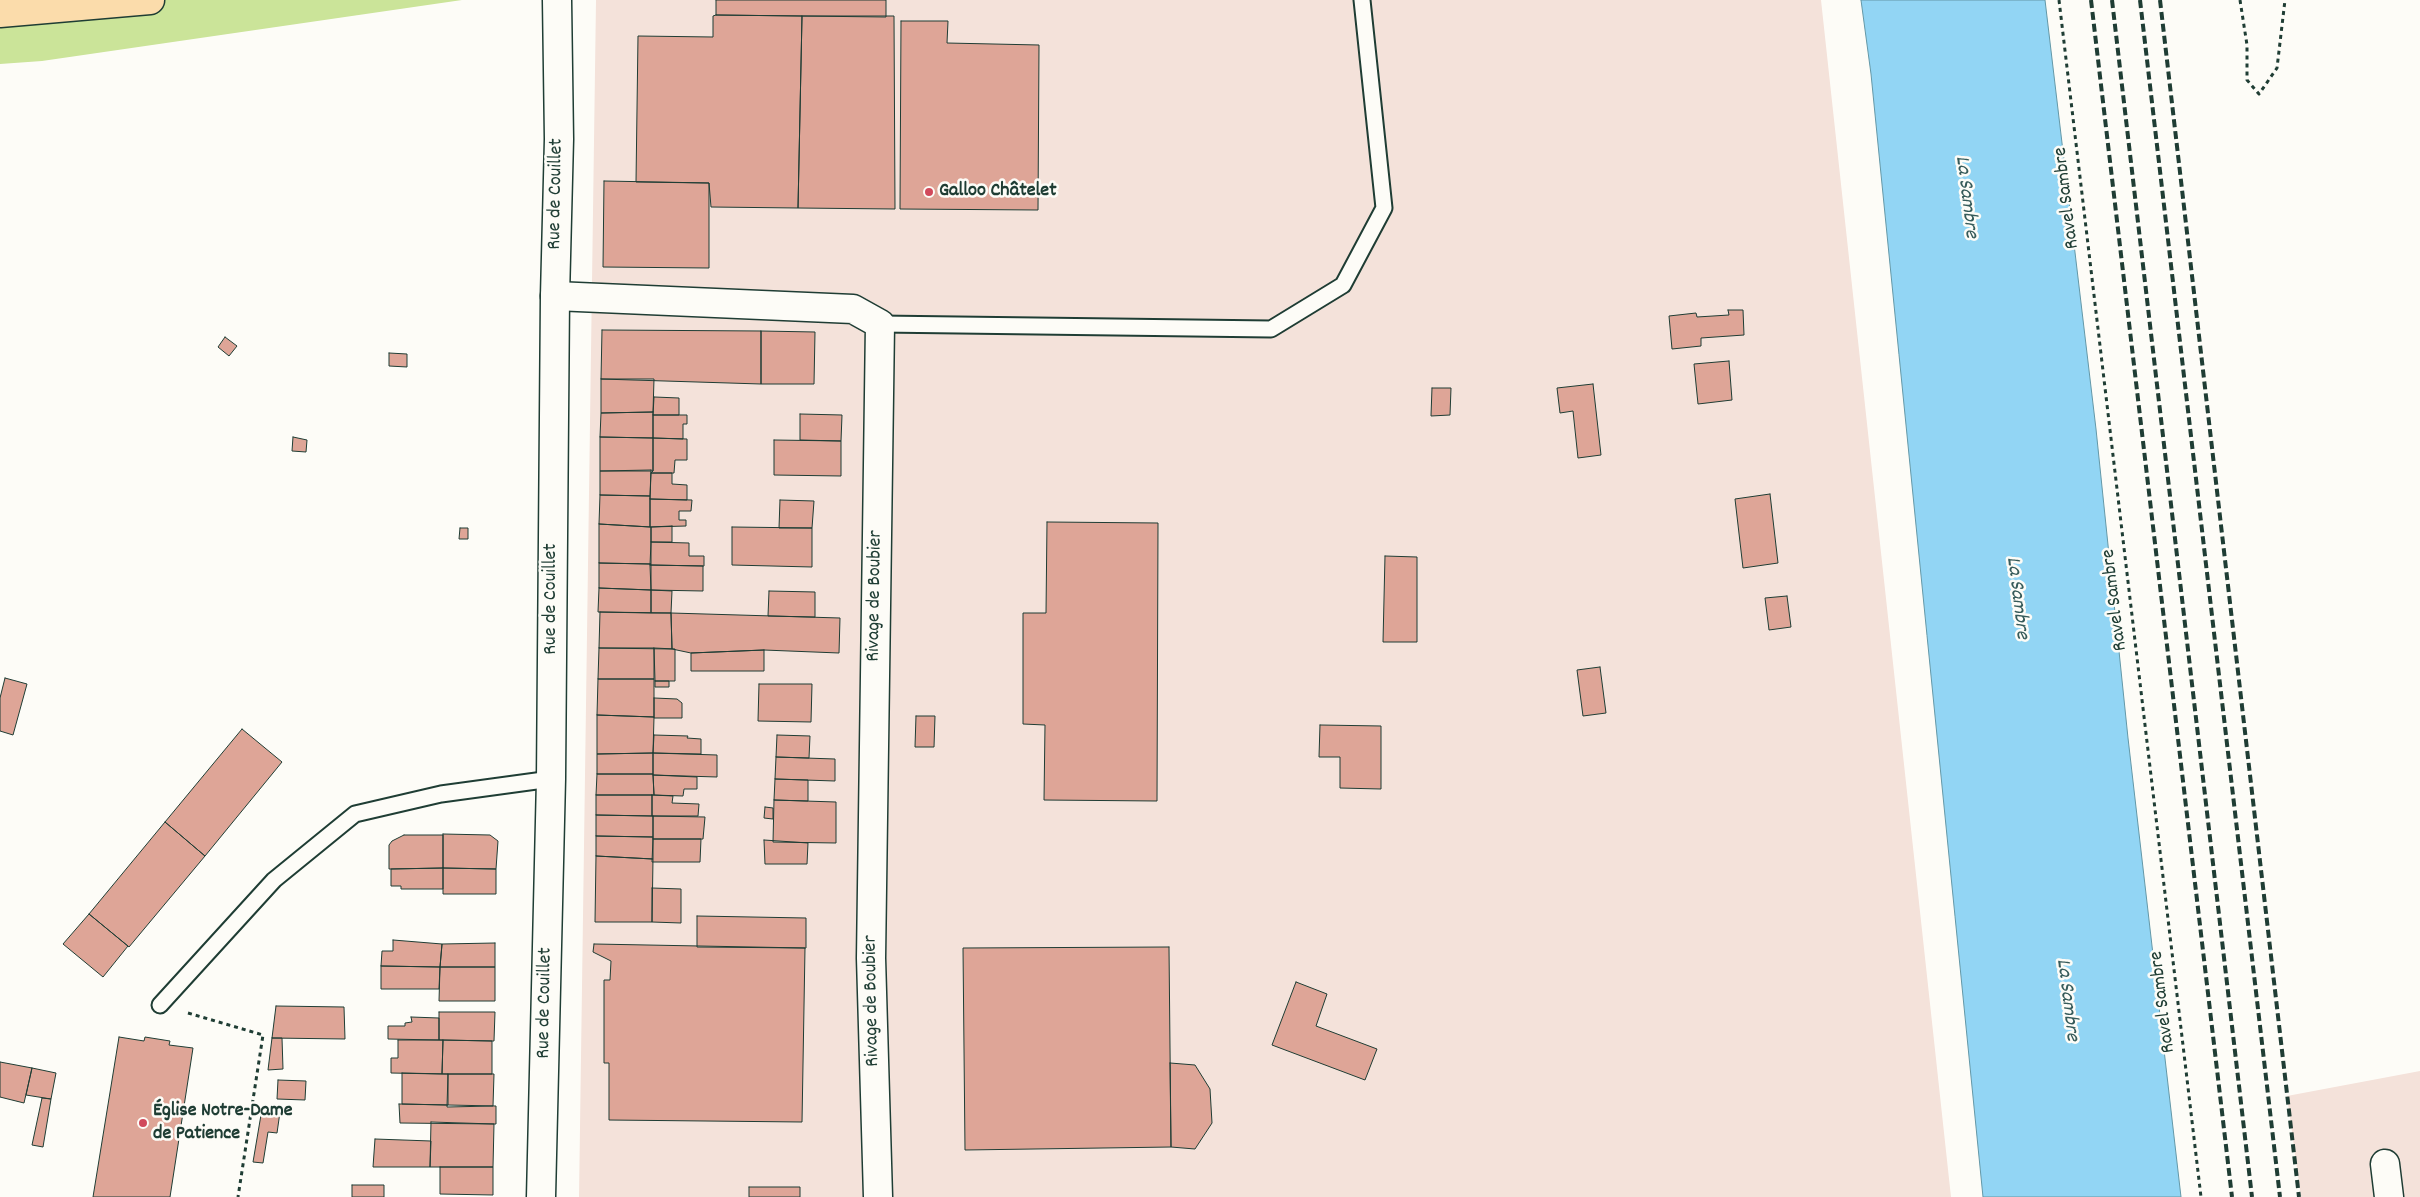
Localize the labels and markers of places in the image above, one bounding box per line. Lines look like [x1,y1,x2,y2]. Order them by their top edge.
place label: Galloo Châtelet [939,180,1057,204]
marker: Galloo Châtelet [923,186,935,198]
place label: Église Notre-Dame de Patience [153,1100,293,1147]
marker: Église Notre-Dame de Patience [137,1117,149,1129]

